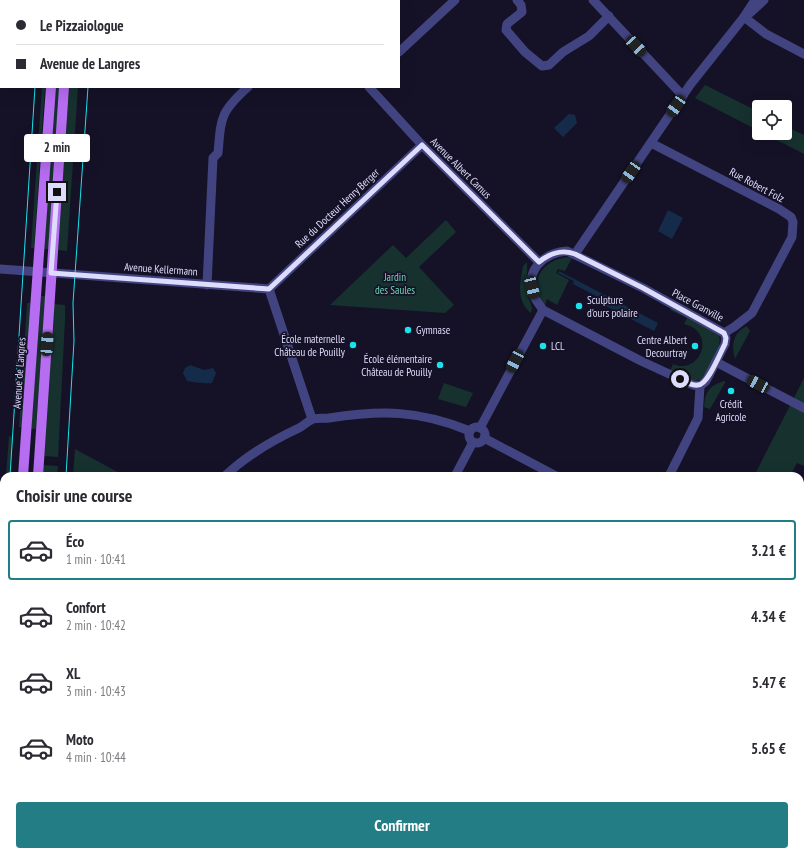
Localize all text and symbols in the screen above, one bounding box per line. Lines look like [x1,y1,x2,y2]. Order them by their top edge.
text: Le Pizzaiologue [40,16,124,35]
car [623,33,649,59]
text: Avenue de Langres [40,54,140,73]
car [664,93,688,119]
map controls [752,100,792,140]
button: locate [752,100,792,140]
callout: 2 min [24,134,90,162]
street label: Avenue Albert Camus [428,135,495,202]
text: 2 min [44,139,70,156]
car [619,159,643,185]
street label: Rue du Docteur Henry Berger [292,165,382,251]
street label: Rue Robert Folz [727,165,787,205]
route end [48,183,66,201]
street label: Avenue Kellermann [124,259,198,279]
park label: Jardin des Saules [375,270,415,297]
car [523,274,541,300]
street label: Place Granville [670,286,727,325]
place label: Sculpture d'ours polaire [587,293,638,320]
marker: Sculpture d'ours polaire [574,301,584,311]
place label: Gymnase [416,323,451,337]
marker: Gymnase [403,325,413,335]
car [40,332,54,356]
place label: École maternelle Château de Pouilly [274,332,346,359]
place label: Centre Albert Decourtray [637,333,688,360]
street label: Avenue de Langres [10,337,28,409]
place label: LCL [551,339,565,353]
marker: École maternelle Château de Pouilly [348,340,358,350]
marker: LCL [538,341,548,351]
marker: Centre Albert Decourtray [690,341,700,351]
car [504,348,526,374]
place label: École élémentaire Château de Pouilly [361,352,433,379]
marker: École élémentaire Château de Pouilly [435,360,445,370]
route start [671,370,689,388]
car [745,373,771,395]
marker: Crédit Agricole [726,386,736,396]
place label: Crédit Agricole [716,397,747,424]
text: Choisir une course [16,484,133,507]
icon: car [18,532,54,568]
text: Éco [66,532,84,551]
text: 3.21 € [751,541,786,560]
text: 1 min · 10:41 [66,551,126,568]
icon: car [18,598,54,634]
text: Confort [66,598,106,617]
text: 4.34 € [751,607,786,626]
text: 2 min · 10:42 [66,617,126,634]
icon: car [18,664,54,700]
text: XL [66,664,80,683]
text: 5.47 € [752,673,786,692]
text: 3 min · 10:43 [66,683,126,700]
icon: car [18,730,54,766]
text: Moto [66,730,94,749]
text: 5.65 € [751,739,786,758]
text: 4 min · 10:44 [66,749,126,766]
button: Confirmer [16,802,788,848]

